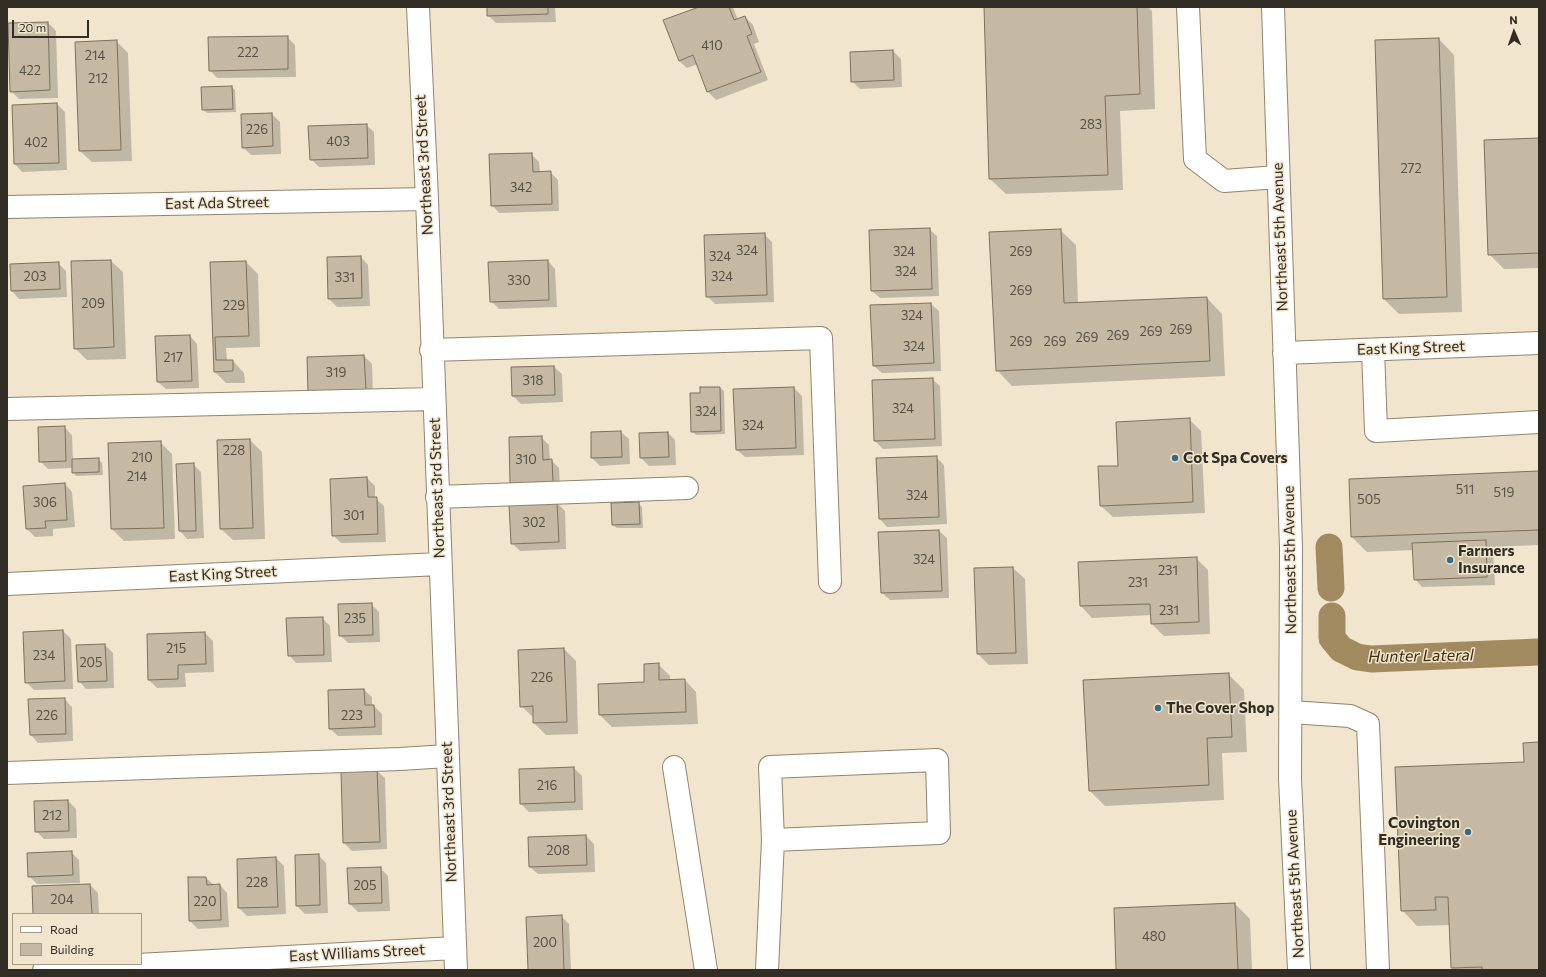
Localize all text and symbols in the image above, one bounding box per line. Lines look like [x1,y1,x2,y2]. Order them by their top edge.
scale bar [14,12,91,38]
north arrow [1494,12,1534,52]
text: N [1509,13,1518,26]
text: 20 m [19,20,46,34]
house number: 410 [701,38,723,54]
house number: 222 [237,45,259,61]
house number: 214 [85,48,105,64]
house number: 422 [19,63,41,79]
house number: 212 [88,71,108,87]
street label: Northeast 3rd Street [411,94,437,236]
house number: 283 [1080,117,1102,133]
house number: 226 [246,122,268,138]
house number: 403 [326,134,350,150]
house number: 402 [24,135,48,151]
house number: 272 [1400,161,1422,177]
street label: Northeast 5th Avenue [1268,162,1292,312]
house number: 342 [510,180,532,196]
street label: East Ada Street [165,193,269,213]
house number: 324 [736,243,758,259]
house number: 324 [893,244,915,260]
house number: 269 [1010,244,1032,260]
house number: 324 [709,249,731,265]
house number: 324 [895,264,917,280]
house number: 203 [23,269,47,285]
house number: 324 [711,269,733,285]
house number: 331 [335,270,355,286]
house number: 330 [507,273,531,289]
house number: 269 [1010,283,1032,299]
house number: 209 [81,296,105,312]
house number: 229 [223,298,245,314]
house number: 324 [901,308,923,324]
house number: 269 [1170,322,1192,338]
house number: 269 [1140,324,1162,340]
house number: 269 [1107,328,1129,344]
house number: 269 [1076,330,1098,346]
house number: 269 [1010,334,1032,350]
house number: 269 [1044,334,1066,350]
street label: East King Street [1356,337,1466,359]
house number: 324 [903,339,925,355]
house number: 217 [163,350,183,366]
house number: 319 [326,365,346,381]
house number: 318 [523,373,543,389]
house number: 324 [892,401,914,417]
house number: 324 [695,404,717,420]
street label: Northeast 3rd Street [426,417,448,559]
house number: 324 [742,418,764,434]
house number: 228 [223,443,245,459]
place label: Cot Spa Covers [1183,449,1288,467]
house number: 210 [131,450,153,466]
house number: 310 [515,452,537,468]
marker: Cot Spa Covers [1170,453,1180,463]
house number: 214 [127,469,147,485]
house number: 511 [1456,482,1474,498]
street label: Northeast 5th Avenue [1280,485,1300,635]
house number: 519 [1494,485,1514,501]
house number: 324 [906,488,928,504]
house number: 505 [1357,492,1381,508]
house number: 306 [33,495,57,511]
house number: 301 [343,508,365,524]
house number: 302 [522,515,546,531]
place label: Farmers Insurance [1458,542,1525,577]
house number: 324 [913,552,935,568]
marker: Farmers Insurance [1445,555,1455,565]
street label: East King Street [168,562,278,586]
house number: 231 [1158,563,1178,579]
house number: 231 [1128,575,1148,591]
house number: 231 [1159,603,1179,619]
house number: 235 [344,611,366,627]
house number: 215 [166,641,186,657]
water label: Hunter Lateral [1368,645,1474,667]
house number: 234 [33,648,55,664]
house number: 205 [79,655,103,671]
house number: 226 [531,670,553,686]
place label: The Cover Shop [1166,699,1274,717]
marker: The Cover Shop [1153,703,1163,713]
house number: 226 [36,708,58,724]
house number: 223 [341,708,363,724]
street label: Northeast 3rd Street [438,741,460,883]
house number: 216 [537,778,557,794]
house number: 212 [42,808,62,824]
street label: Northeast 5th Avenue [1282,809,1308,959]
place label: Covington Engineering [1378,814,1460,849]
marker: Covington Engineering [1463,827,1473,837]
house number: 208 [546,843,570,859]
house number: 228 [246,875,268,891]
house number: 205 [353,878,377,894]
house number: 204 [50,892,74,908]
house number: 220 [194,894,216,910]
legend [12,913,142,965]
text: Road [50,922,78,936]
house number: 480 [1142,929,1166,945]
house number: 200 [533,935,557,951]
street label: East Williams Street [289,940,425,966]
text: Building [50,942,94,956]

